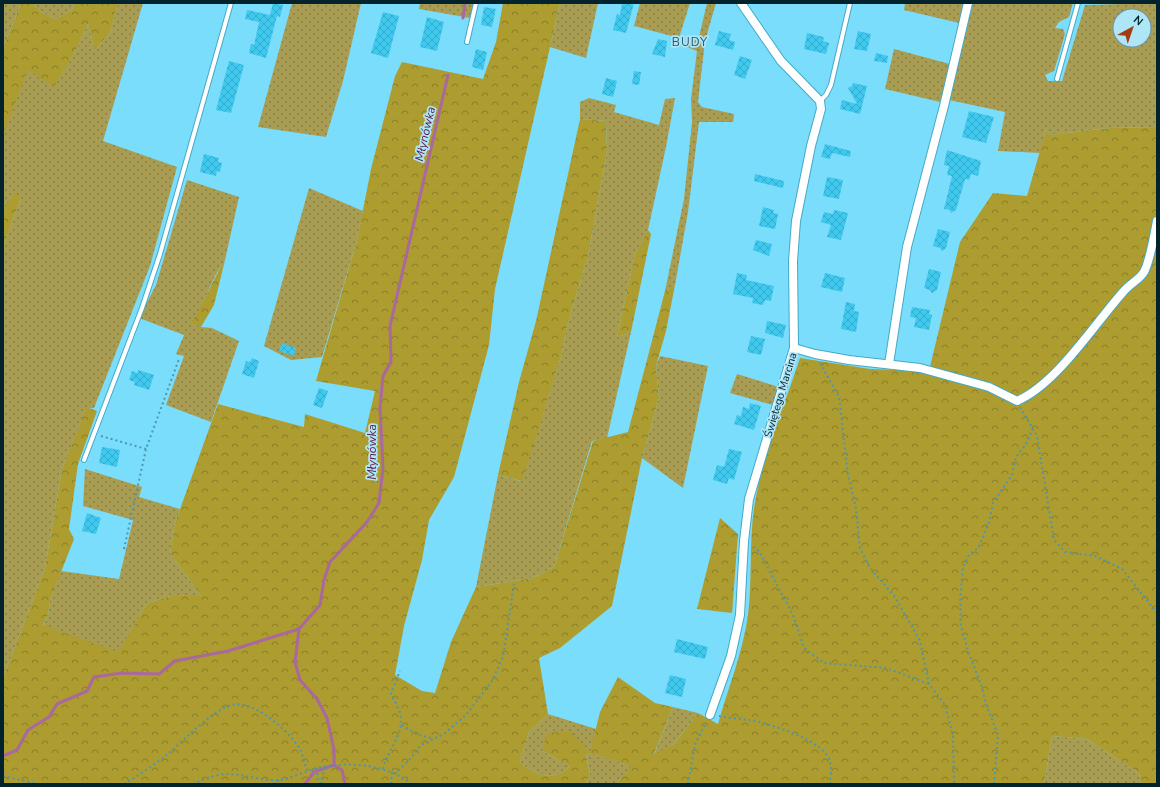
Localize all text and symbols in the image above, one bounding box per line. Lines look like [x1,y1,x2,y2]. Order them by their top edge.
north arrow [1112,8,1152,48]
text: N [1130,12,1146,29]
district label: BUDY [672,34,708,50]
water label: Młynówka [411,105,439,163]
street label: Świętego Marcina [759,350,801,440]
water label: Młynówka [364,424,380,480]

